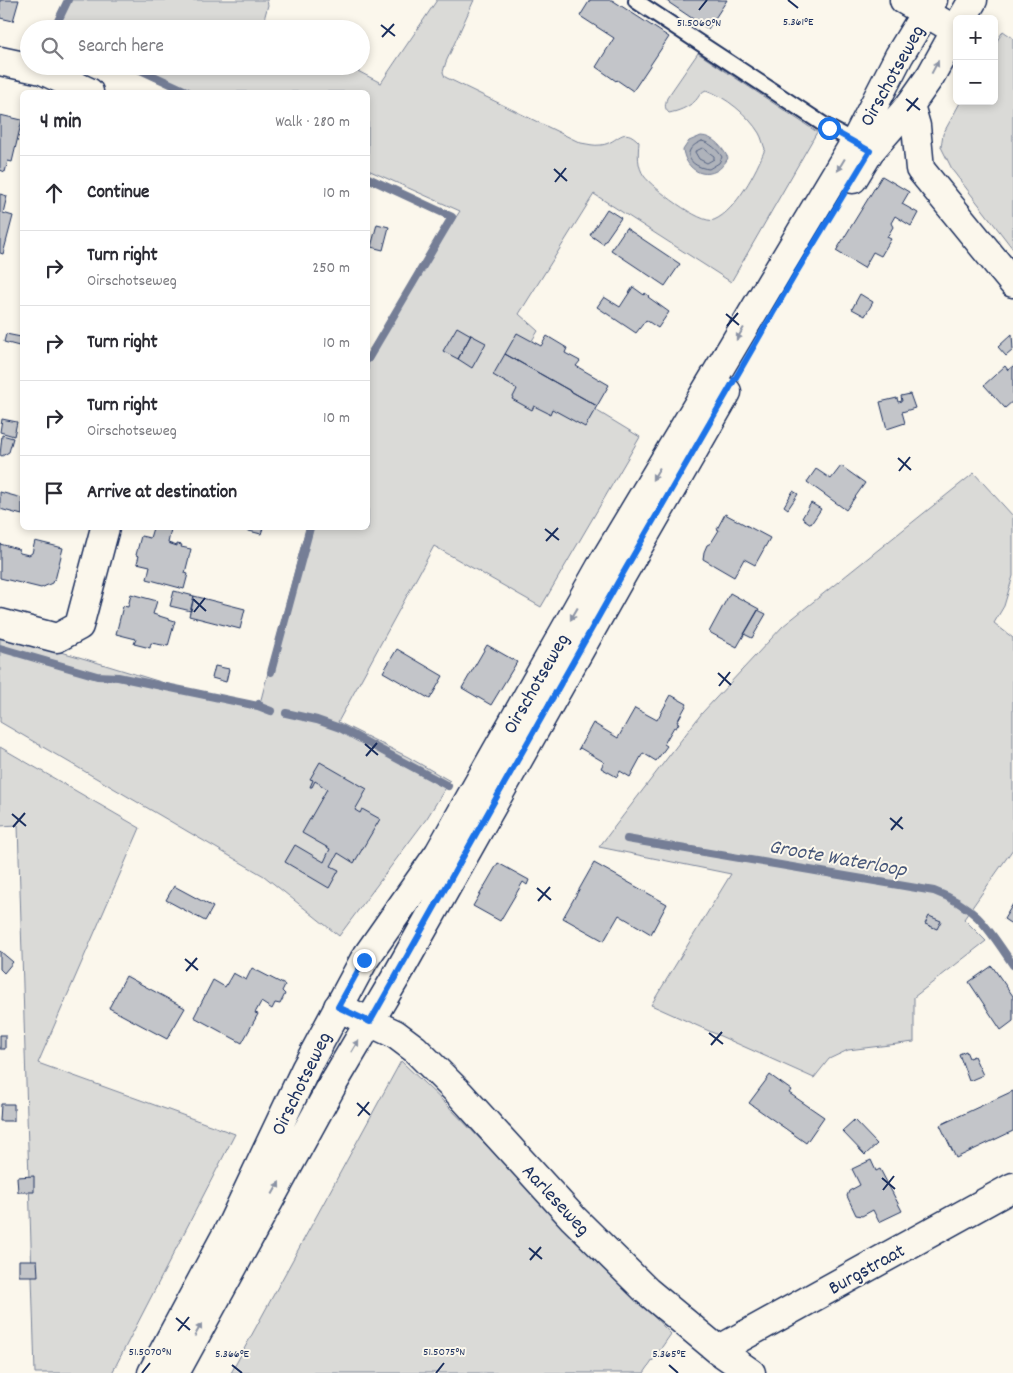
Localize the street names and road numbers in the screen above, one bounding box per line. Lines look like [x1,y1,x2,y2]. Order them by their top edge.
street label: Oirschotseweg [854,21,933,132]
street label: Oirschotseweg [497,629,578,740]
street label: Oirschotseweg [266,1028,340,1141]
street label: Aarleseweg [514,1159,595,1243]
street label: Burgstraat [824,1238,911,1303]

